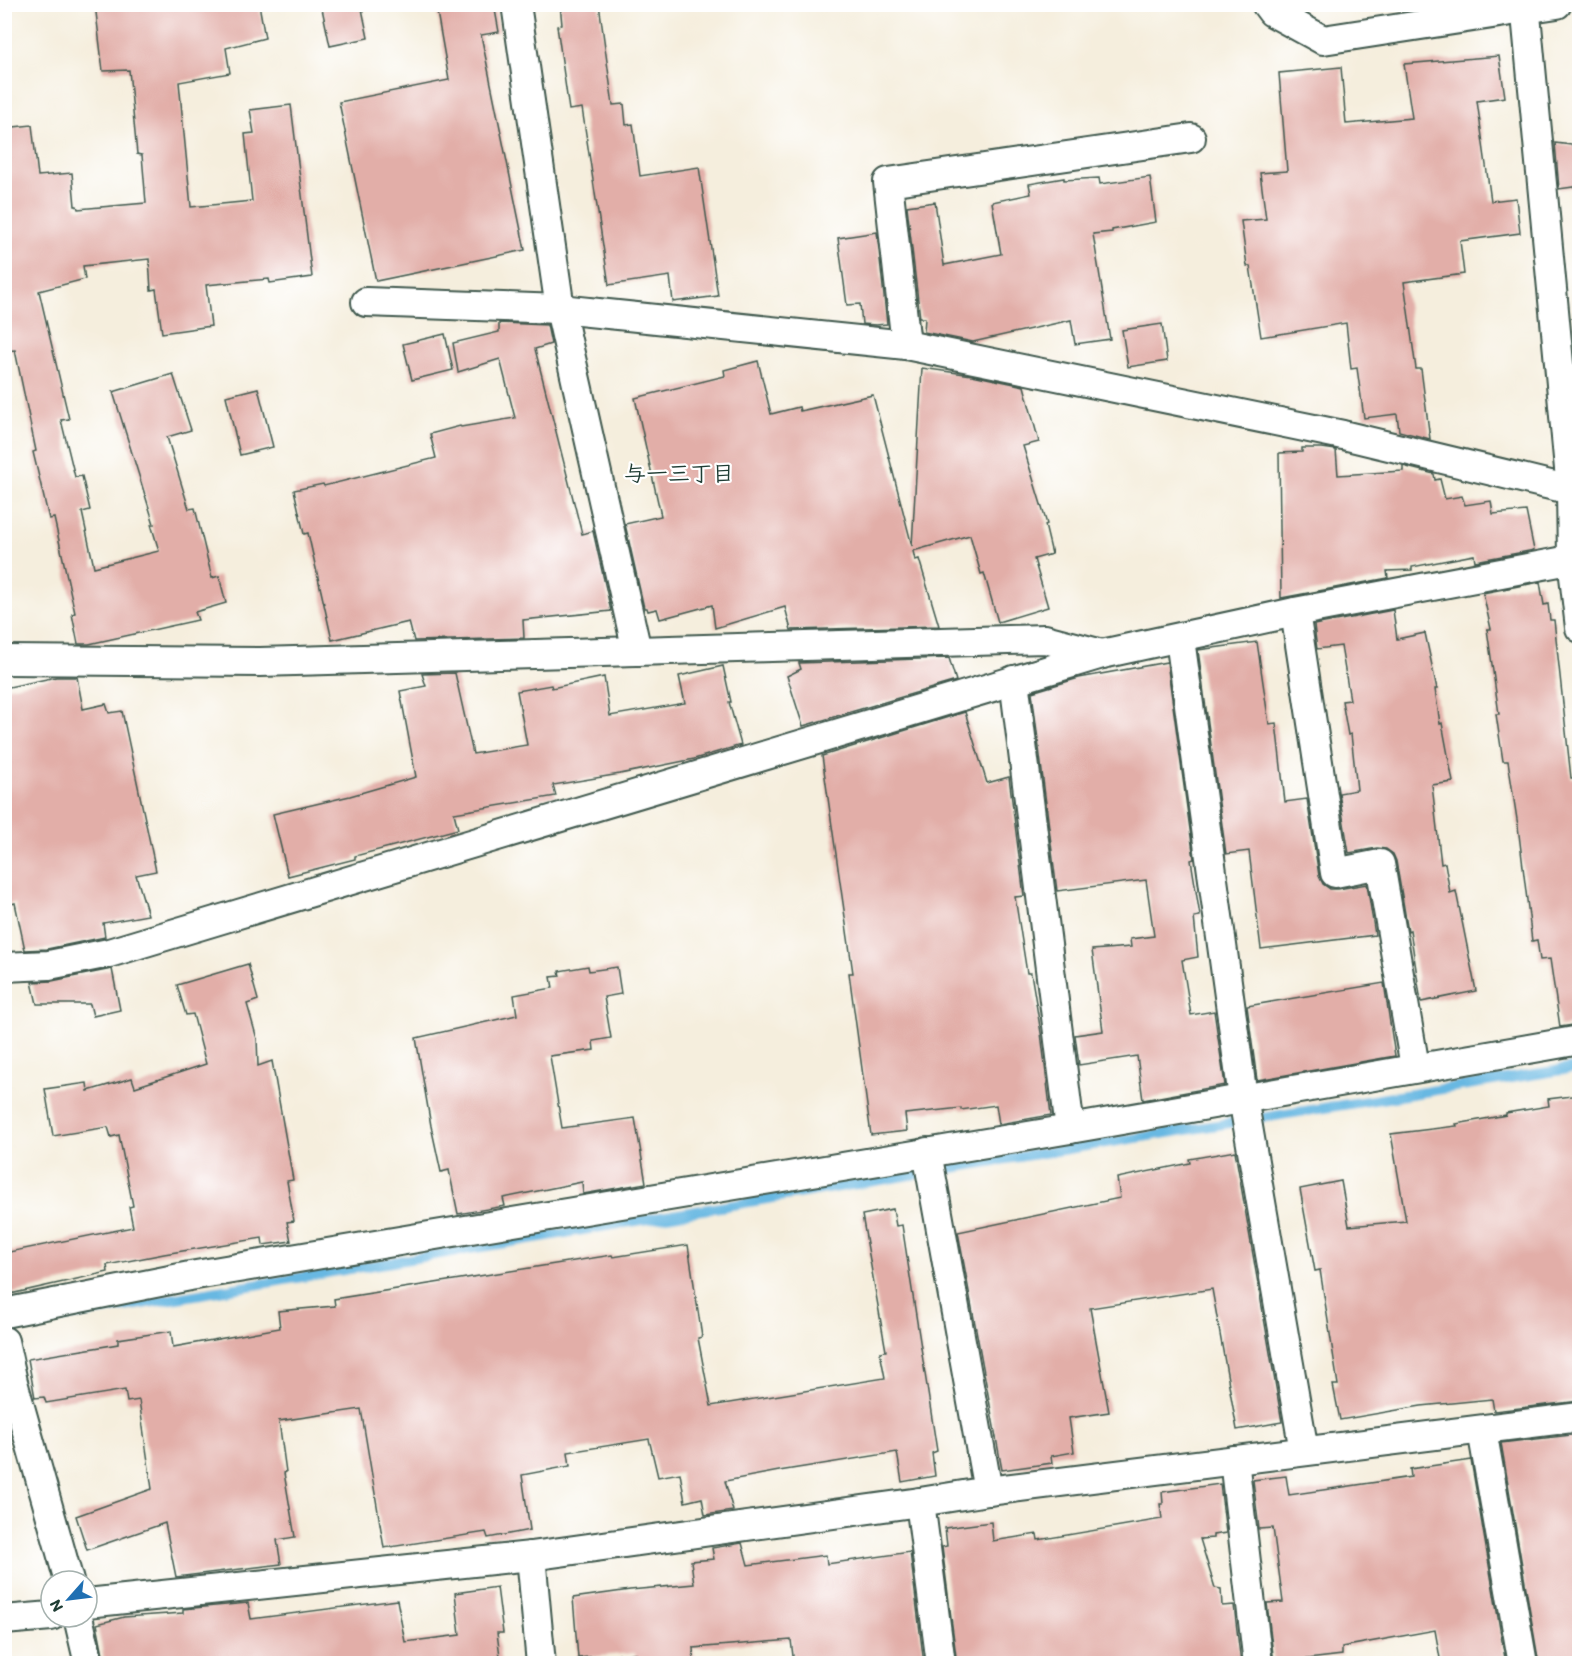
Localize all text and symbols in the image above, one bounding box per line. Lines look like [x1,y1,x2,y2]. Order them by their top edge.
district label: 与一三丁目 [624,460,734,487]
north arrow [39,1569,99,1629]
text: N [45,1597,67,1615]

